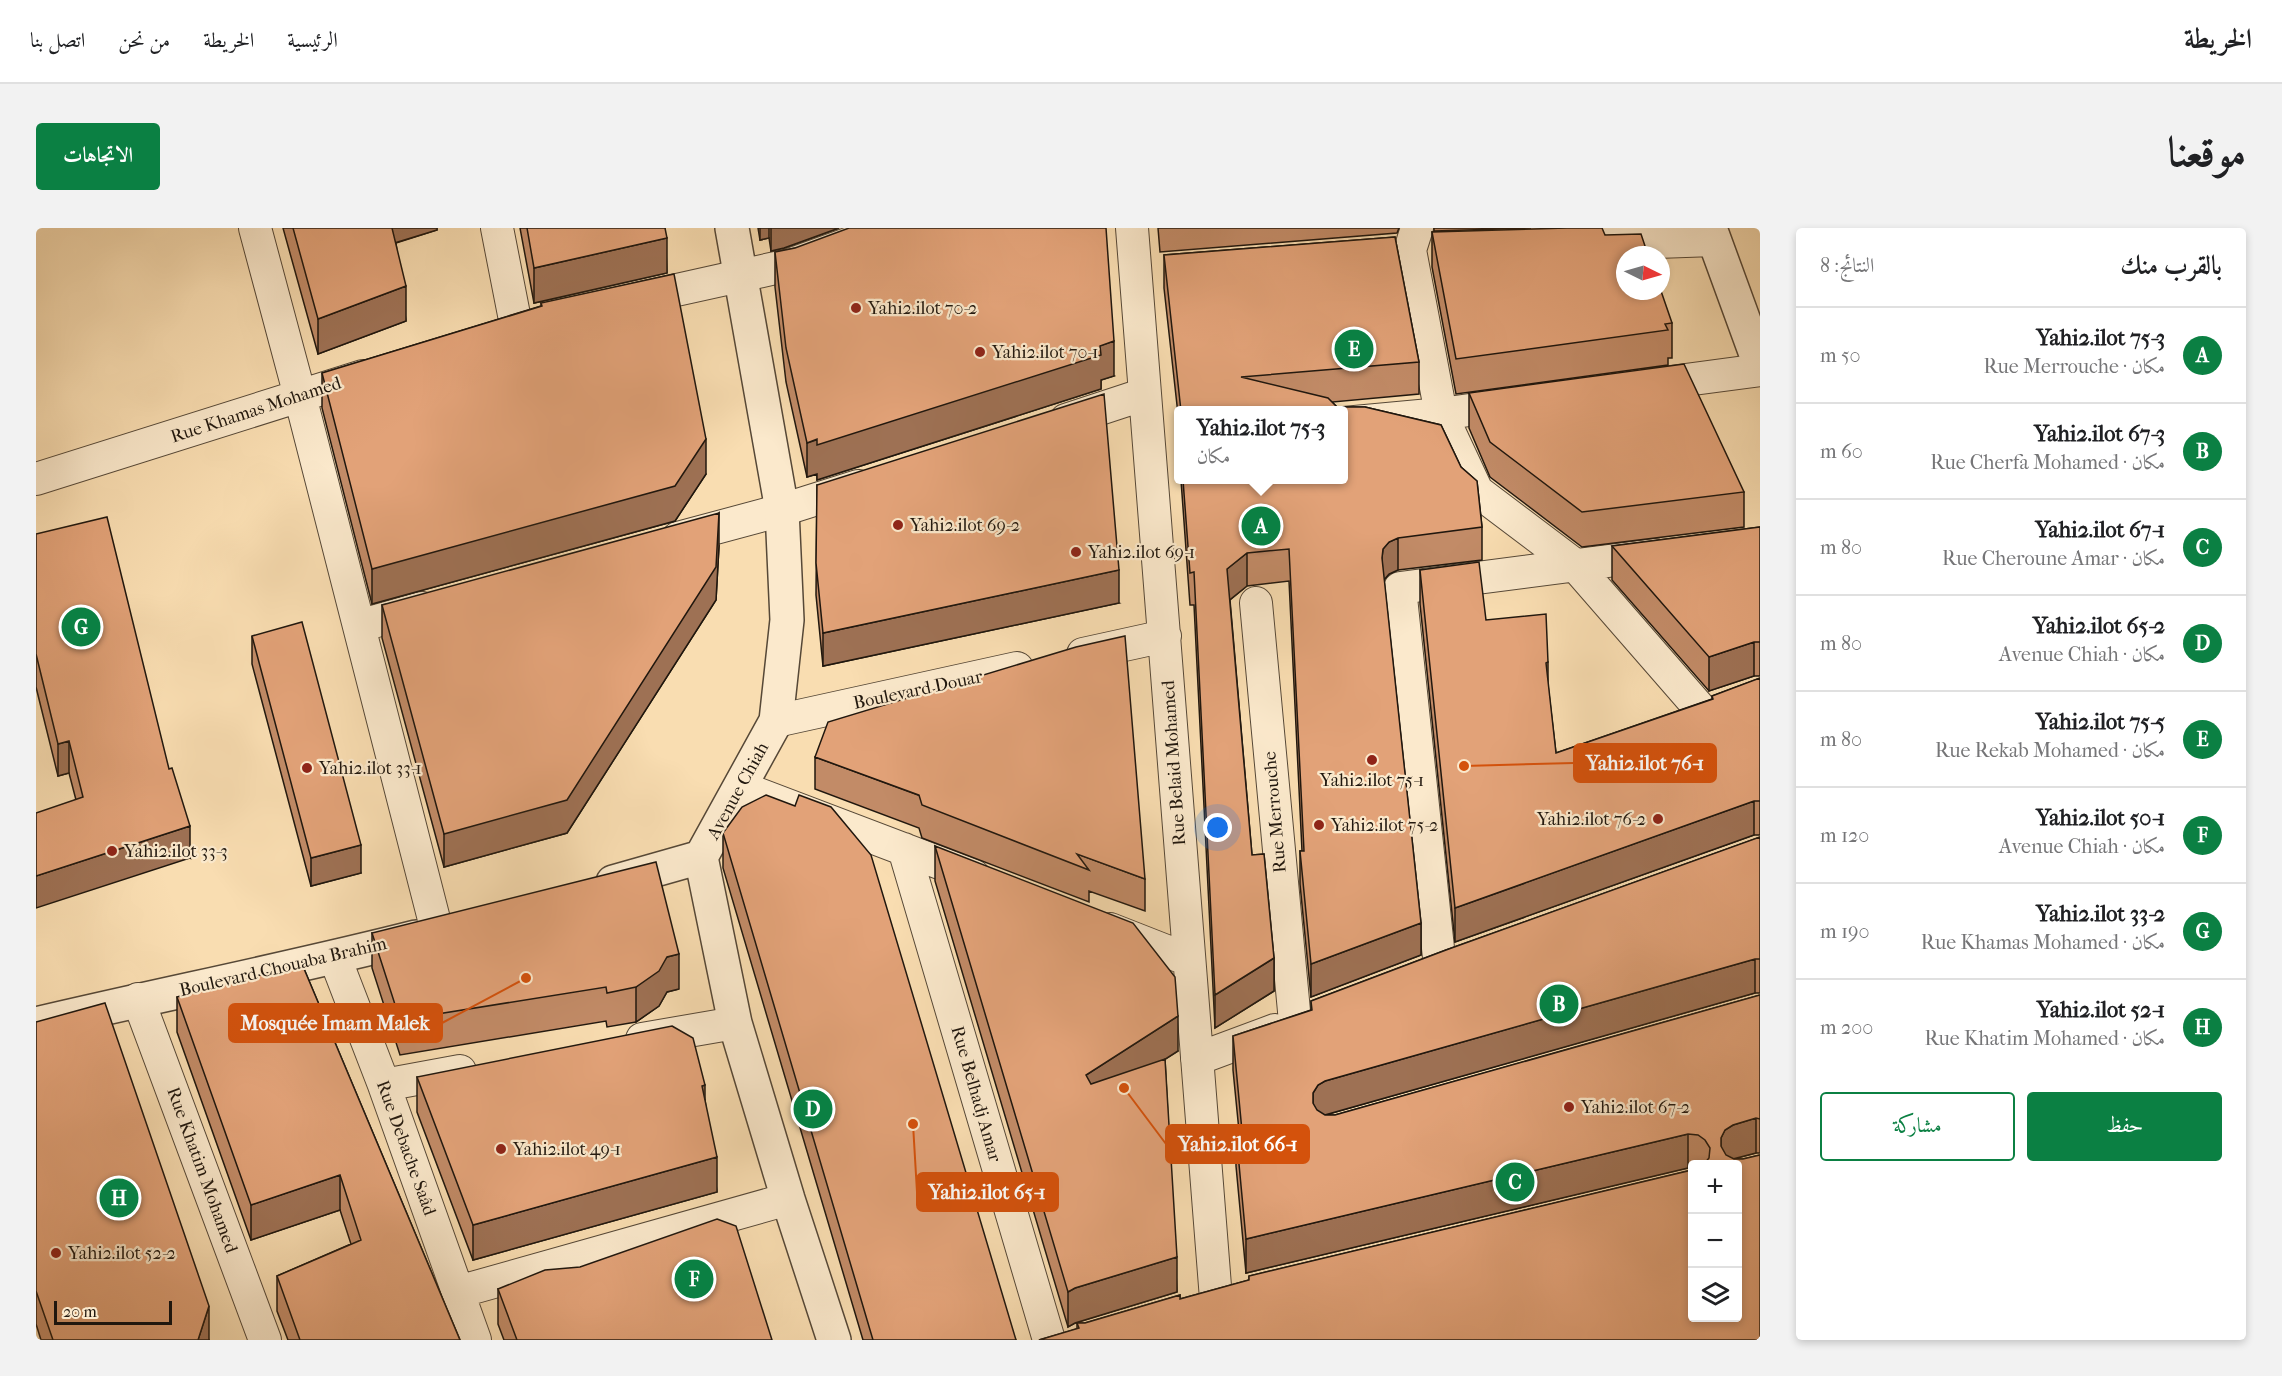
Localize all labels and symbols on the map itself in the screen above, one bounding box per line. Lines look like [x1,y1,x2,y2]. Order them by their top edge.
north arrow [1616,246,1670,300]
place label: Yahi2.ilot 70-2 [867,298,977,319]
marker: Yahi2.ilot 70-2 [849,301,863,315]
pin: E [1334,326,1374,372]
place label: Yahi2.ilot 70-1 [991,342,1098,363]
marker: Yahi2.ilot 70-1 [973,345,987,359]
street label: Rue Khamas Mohamed [168,372,344,448]
pin: A [1242,504,1280,548]
place label: Yahi2.ilot 69-2 [909,515,1020,536]
marker: Yahi2.ilot 69-2 [891,518,905,532]
place label: Yahi2.ilot 69-1 [1087,542,1195,563]
marker: Yahi2.ilot 69-1 [1069,545,1083,559]
pin: G [62,604,100,650]
street label: Boulevard Douar [851,666,985,714]
street label: Rue Belaid Mohamed [1158,679,1190,846]
street label: Avenue Chiah [702,739,773,844]
callout: Yahi2.ilot 76-1 [1574,744,1716,782]
street label: Rue Merrouche [1259,750,1291,874]
text: Yahi2.ilot 76-1 [1585,752,1704,775]
marker: Yahi2.ilot 75-1 [1365,753,1379,767]
place label: Yahi2.ilot 33-1 [318,758,422,779]
marker: Yahi2.ilot 33-1 [300,761,314,775]
place label: Yahi2.ilot 75-1 [1319,770,1424,791]
place label: Yahi2.ilot 76-2 [1536,809,1646,830]
marker: Yahi2.ilot 76-2 [1651,812,1665,826]
your location [1203,813,1232,842]
place label: Yahi2.ilot 75-2 [1330,815,1438,836]
marker: Yahi2.ilot 75-2 [1312,818,1326,832]
place label: Yahi2.ilot 33-3 [123,841,228,862]
marker: Yahi2.ilot 33-3 [105,844,119,858]
street label: Boulevard Chouaba Brahim [177,933,389,1001]
pin: B [1540,982,1579,1026]
callout: Mosquée Imam Malek [229,1004,442,1042]
text: Mosquée Imam Malek [240,1012,430,1035]
street label: Rue Belhadj Amar [947,1024,1006,1165]
street label: Rue Debache Saâd [372,1077,440,1219]
street label: Rue Khatim Mohamed [162,1084,242,1256]
pin: D [794,1086,832,1132]
place label: Yahi2.ilot 67-2 [1580,1097,1690,1118]
marker: Yahi2.ilot 67-2 [1562,1100,1576,1114]
callout: Yahi2.ilot 66-1 [1166,1125,1309,1163]
text: Yahi2.ilot 66-1 [1177,1133,1298,1156]
place label: Yahi2.ilot 49-1 [512,1139,621,1160]
marker: Yahi2.ilot 49-1 [494,1142,508,1156]
pin: C [1496,1160,1534,1204]
callout: Yahi2.ilot 65-1 [917,1173,1058,1211]
pin: H [100,1176,139,1220]
text: Yahi2.ilot 65-1 [927,1181,1046,1204]
place label: Yahi2.ilot 52-2 [67,1243,176,1264]
marker: Yahi2.ilot 52-2 [49,1246,63,1260]
pin: F [674,1256,714,1302]
scale bar [54,1298,172,1326]

